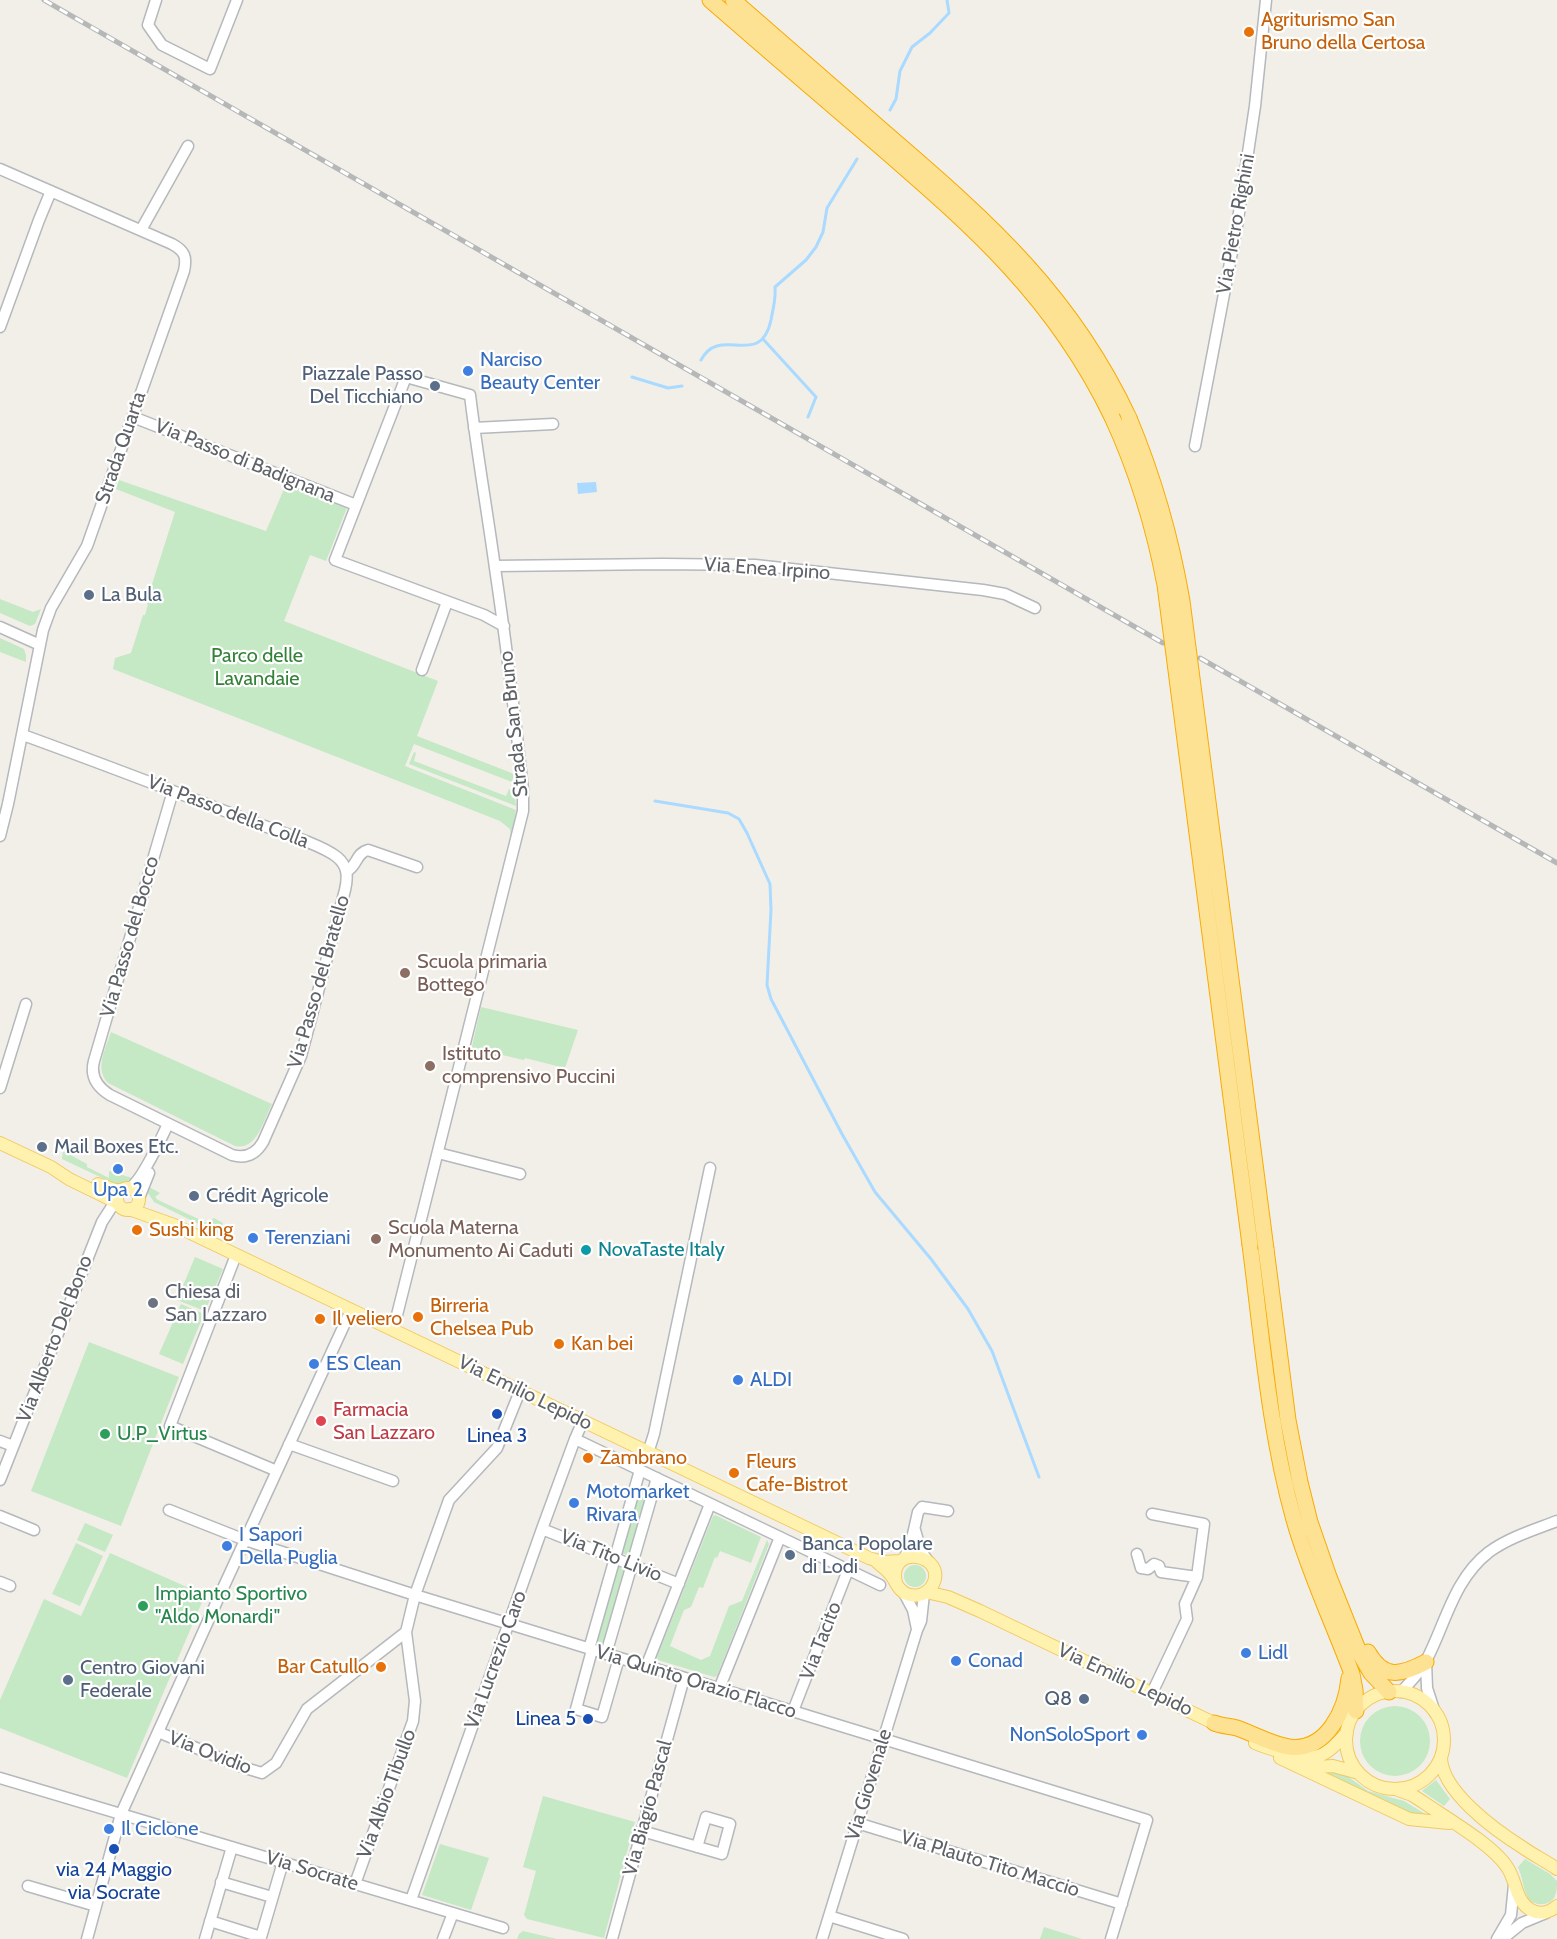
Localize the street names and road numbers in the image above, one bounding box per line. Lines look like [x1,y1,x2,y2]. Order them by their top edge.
street label: Via Pietro Righini [1212,152,1260,296]
street label: Strada Quarta [91,389,151,507]
street label: Via Passo di Badignana [151,414,339,508]
street label: Via Enea Irpino [703,553,831,585]
street label: Strada San Bruno [494,650,534,798]
street label: Via Passo della Colla [144,770,312,854]
street label: Via Passo del Bocco [96,854,164,1020]
street label: Via Passo del Bratello [283,892,355,1072]
street label: Via Alberto Del Bono [12,1252,98,1426]
street label: Via Emilio Lepido [454,1350,596,1436]
street label: Via Tito Livio [557,1525,665,1587]
street label: Via Lucrezio Caro [460,1588,532,1732]
street label: Via Tacito [795,1599,847,1683]
street label: Via Emilio Lepido [1054,1638,1196,1722]
street label: Via Quinto Orazio Flacco [593,1640,799,1724]
street label: Via Ovidio [165,1726,255,1780]
street label: Via Albio Tibullo [353,1726,421,1862]
street label: Via Giovenale [841,1726,897,1844]
street label: Via Biagio Pascal [618,1737,678,1879]
street label: Via Plauto Tito Maccio [898,1825,1082,1903]
street label: Via Socrate [263,1846,361,1896]

